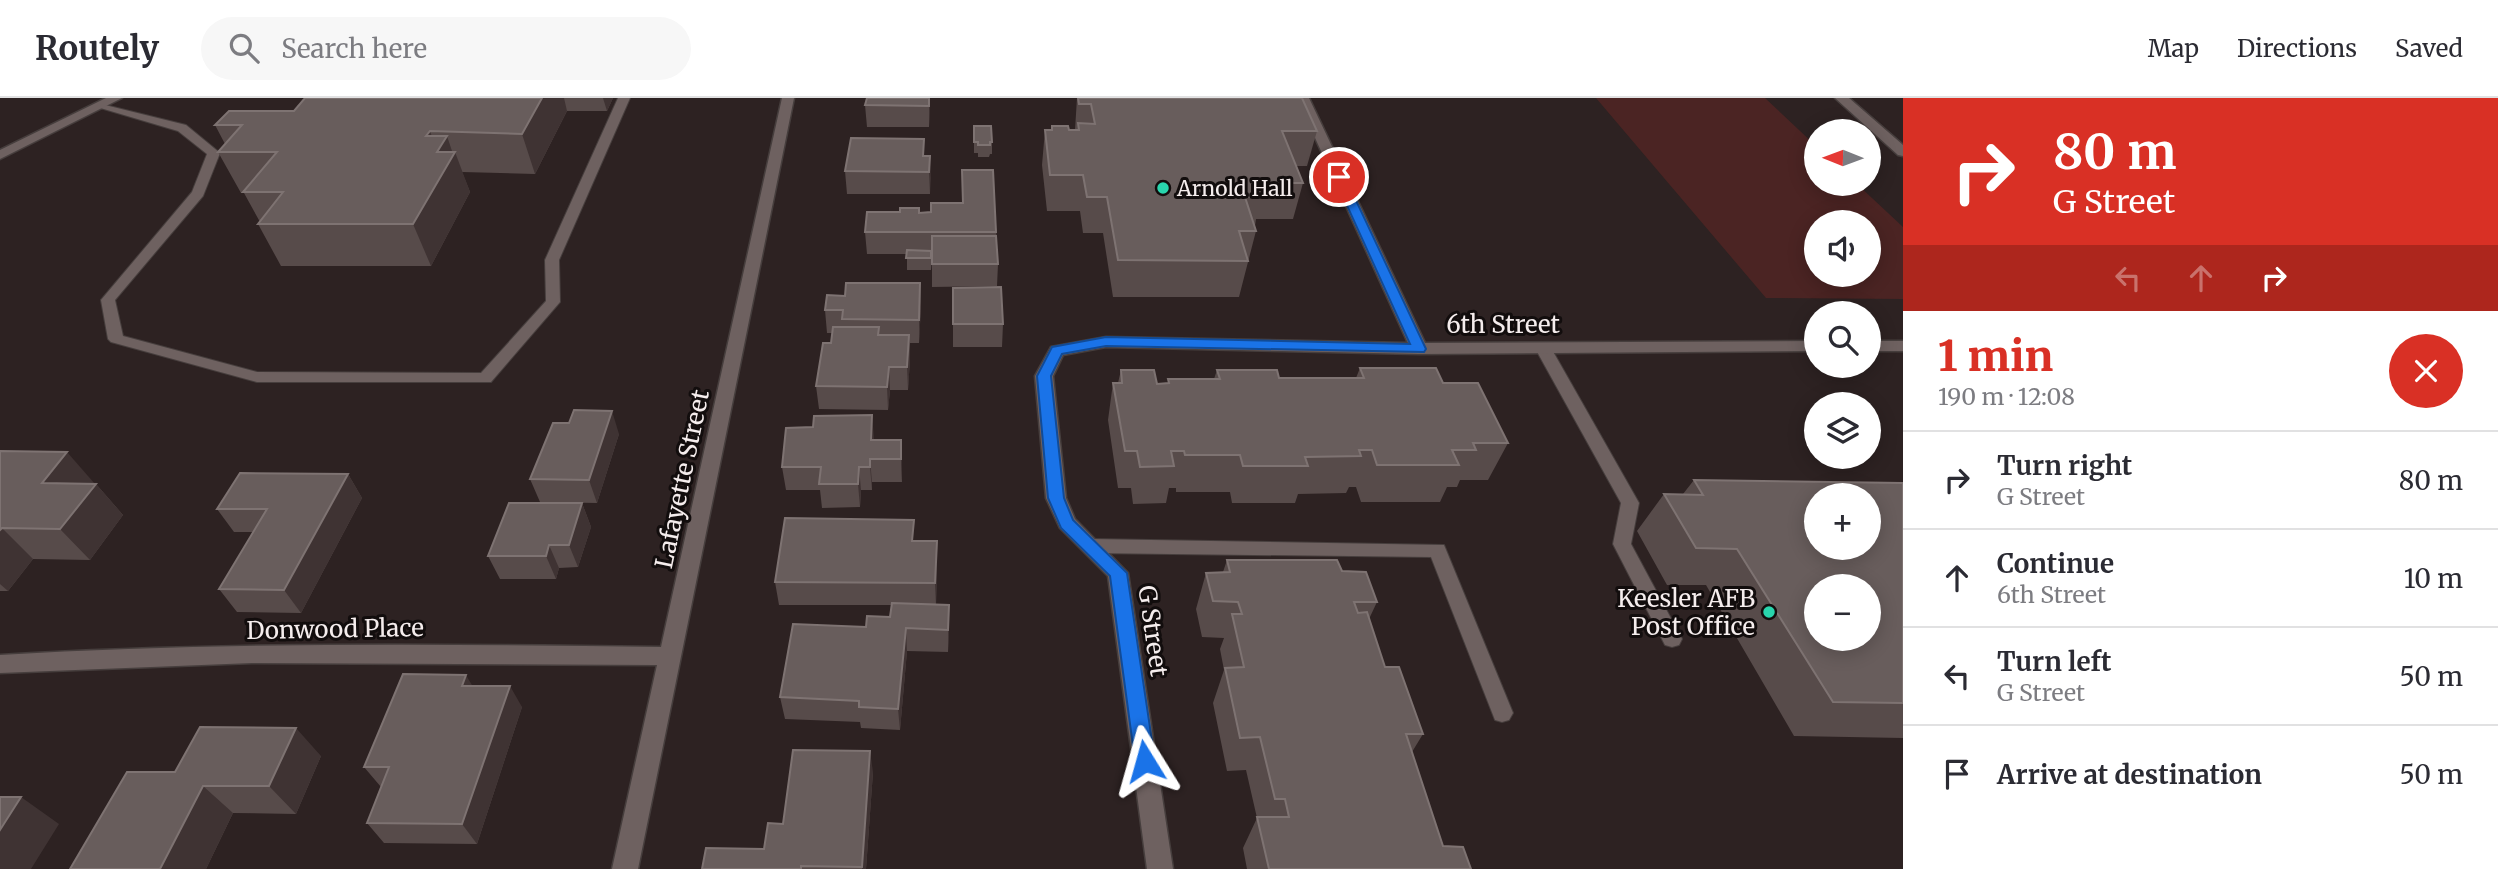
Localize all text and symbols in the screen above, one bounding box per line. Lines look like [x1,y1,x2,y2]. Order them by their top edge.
search box [201,17,691,80]
text: Routely [35,28,159,69]
icon: search [225,29,263,67]
text: Search here [281,32,427,65]
text: Map [2148,33,2199,64]
text: Directions [2237,33,2357,64]
text: Saved [2395,33,2463,64]
north arrow [1804,119,1881,196]
map controls [1804,119,1881,651]
text: 80 m [2053,121,2176,182]
icon: right [1938,126,2029,217]
pin [1309,147,1369,207]
icon: arrive [1320,158,1358,196]
place label: Arnold Hall [1176,175,1293,202]
marker: Arnold Hall [1155,180,1171,196]
text: G Street [2053,182,2175,222]
button: sound [1804,210,1881,287]
icon: left [2109,259,2147,297]
icon: ahead [2182,259,2220,297]
icon: right [2255,259,2293,297]
button: search [1804,301,1881,378]
street label: 6th Street [1446,309,1560,340]
text: 1 min [1938,330,2053,382]
button: close [2389,334,2463,408]
text: 190 m · 12:08 [1938,382,2075,411]
street label: Lafayette Street [648,386,716,571]
button: layers [1804,392,1881,469]
text: Turn right [1997,449,2132,482]
icon: right [1938,461,1976,499]
text: 80 m [2399,464,2463,497]
text: G Street [1997,482,2085,511]
button: + [1804,483,1881,560]
text: Continue [1997,547,2114,580]
icon: ahead [1938,559,1976,597]
text: 10 m [2404,562,2463,595]
button: − [1804,574,1881,651]
text: 6th Street [1997,580,2106,609]
street label: G Street [1131,583,1175,679]
place label: Keesler AFB Post Office [1617,583,1755,642]
marker: Keesler AFB Post Office [1761,604,1777,620]
street label: Donwood Place [246,612,424,646]
text: Turn left [1997,645,2111,678]
icon: left [1938,657,1976,695]
text: 50 m [2399,660,2463,693]
text: G Street [1997,678,2085,707]
position arrow [1108,724,1182,798]
icon: arrive [1938,755,1976,793]
text: Arrive at destination [1997,758,2262,791]
text: 50 m [2399,758,2463,791]

